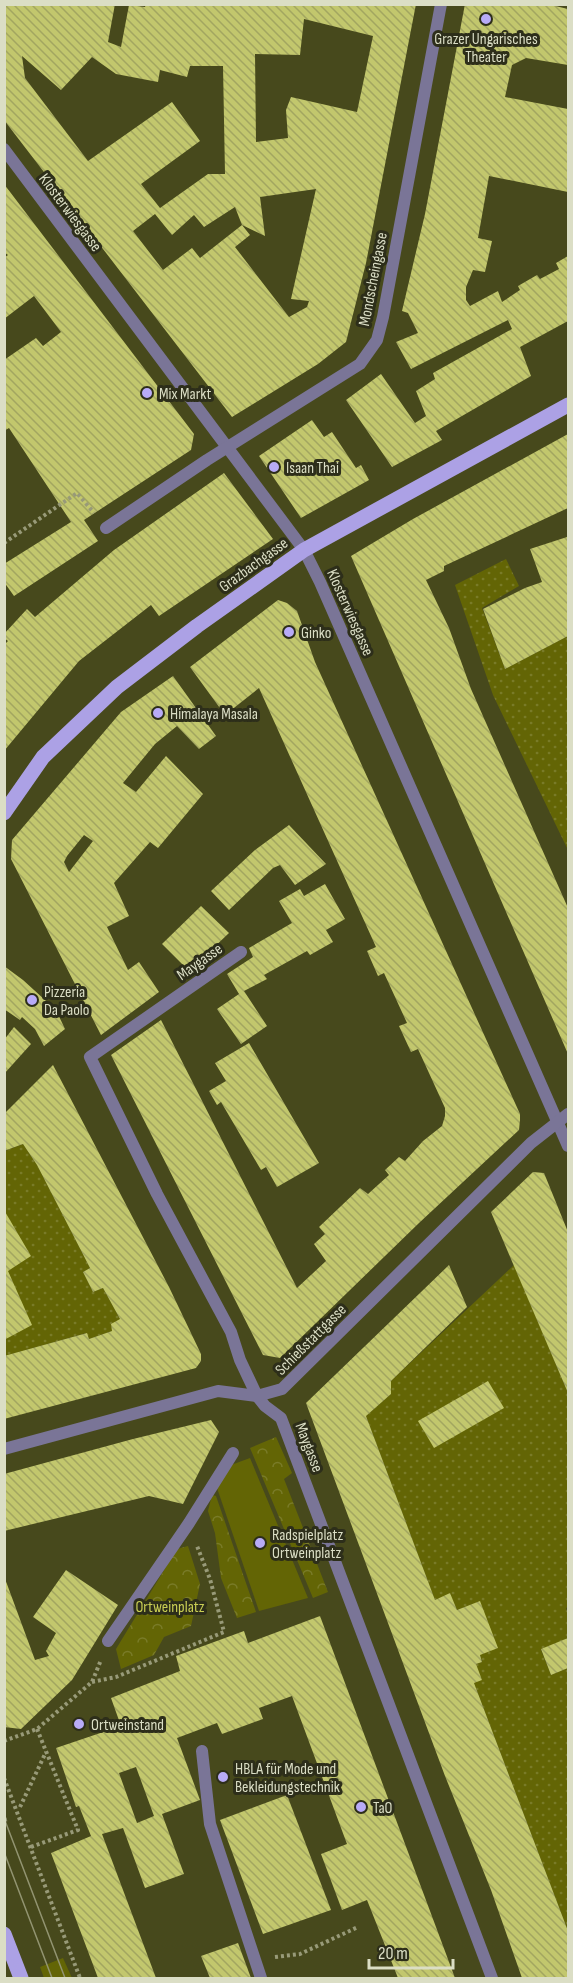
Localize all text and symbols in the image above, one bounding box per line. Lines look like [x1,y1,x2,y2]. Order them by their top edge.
marker: Grazer Ungarisches Theater [479,12,493,26]
place label: Grazer Ungarisches Theater [434,30,538,67]
street label: Klosterwiesgasse [34,170,105,256]
street label: Mondscheingasse [355,231,392,328]
place label: Mix Markt [159,385,211,404]
marker: Mix Markt [140,386,154,400]
place label: Isaan Thai [286,459,339,478]
marker: Isaan Thai [267,460,281,474]
street label: Grazbachgasse [216,534,292,597]
street label: Klosterwiesgasse [322,566,377,659]
place label: Ginko [301,624,331,643]
marker: Ginko [282,625,296,639]
place label: Himalaya Masala [170,705,258,724]
marker: Himalaya Masala [151,706,165,720]
street label: Maygasse [173,940,226,985]
place label: Pizzeria Da Paolo [44,983,89,1020]
marker: Pizzeria Da Paolo [25,993,39,1007]
street label: Schießstattgasse [272,1301,351,1380]
street label: Maygasse [291,1420,327,1475]
place label: Radspielplatz Ortweinplatz [272,1526,344,1563]
marker: Radspielplatz Ortweinplatz [253,1536,267,1550]
park label: Ortweinplatz [135,1598,205,1617]
place label: Ortweinstand [91,1716,164,1735]
marker: Ortweinstand [72,1717,86,1731]
place label: HBLA für Mode und Bekleidungstechnik [235,1760,340,1797]
marker: HBLA für Mode und Bekleidungstechnik [216,1770,230,1784]
place label: TaO [373,1799,393,1818]
marker: TaO [354,1800,368,1814]
scale bar [369,1932,453,1970]
text: 20 m [378,1943,408,1964]

